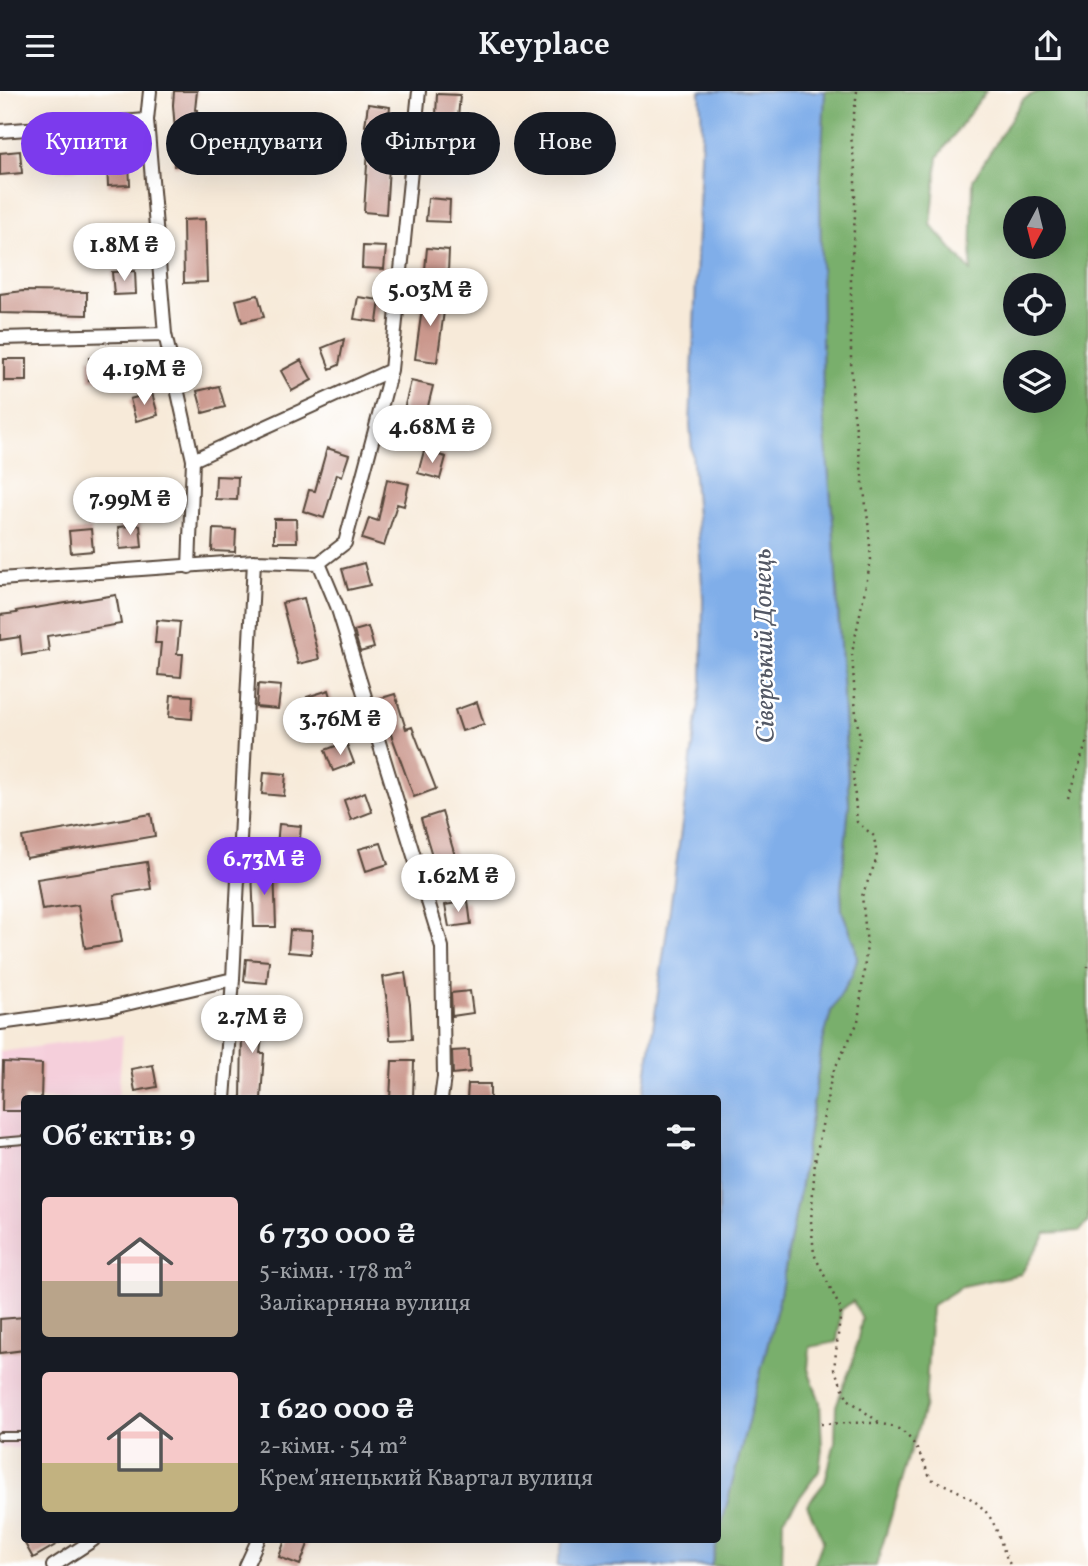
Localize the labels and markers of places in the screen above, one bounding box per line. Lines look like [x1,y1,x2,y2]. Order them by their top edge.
pin: 1.8M ₴ [67,223,181,283]
pin: 5.03M ₴ [365,268,495,328]
pin: 4.19M ₴ [79,347,209,407]
pin: 4.68M ₴ [367,405,497,465]
pin: 7.99M ₴ [65,477,195,537]
pin: 3.76M ₴ [275,697,405,757]
pin: 6.73M ₴ [199,837,329,897]
pin: 1.62M ₴ [393,855,523,914]
pin: 2.7M ₴ [195,995,309,1055]

